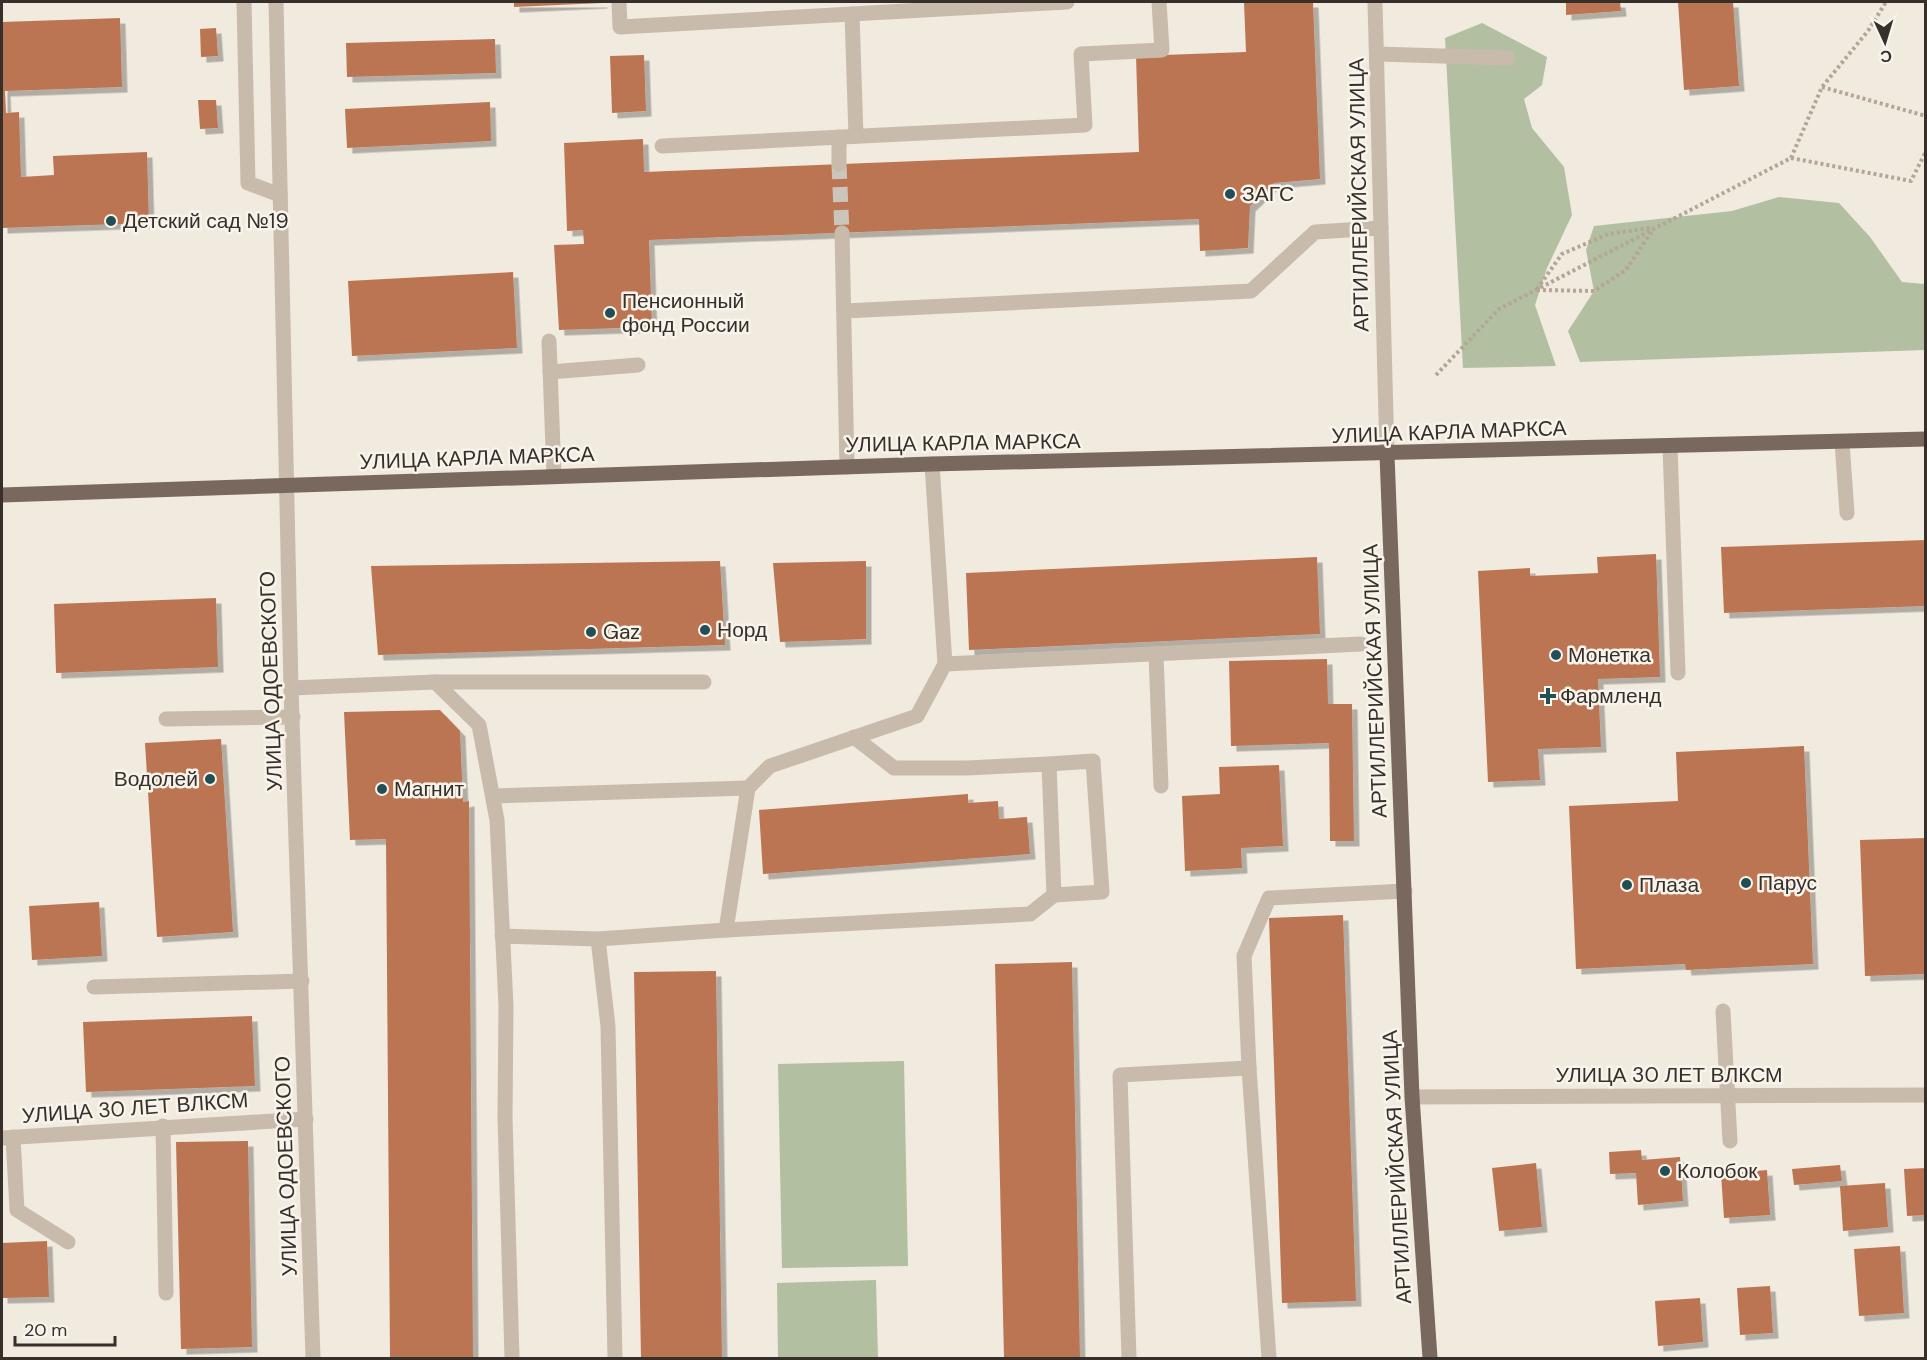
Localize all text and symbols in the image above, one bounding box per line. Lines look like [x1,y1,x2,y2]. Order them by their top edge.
north arrow [1855,12,1915,72]
text: С [1879,46,1893,67]
street label: АРТИЛЛЕРИЙСКАЯ УЛИЦА [1343,58,1375,332]
place label: ЗАГС [1242,180,1294,208]
marker: ЗАГС [1223,187,1237,201]
place label: Детский сад №19 [123,207,289,235]
marker: Детский сад №19 [104,214,118,228]
place label: Пенсионный фонд России [622,287,750,339]
marker: Пенсионный фонд России [603,306,617,320]
street label: УЛИЦА КАРЛА МАРКСА [1331,414,1567,450]
street label: УЛИЦА КАРЛА МАРКСА [845,427,1081,459]
street label: УЛИЦА КАРЛА МАРКСА [359,440,595,476]
street label: АРТИЛЛЕРИЙСКАЯ УЛИЦА [1356,544,1394,818]
street label: УЛИЦА ОДОЕВСКОГО [253,570,289,792]
place label: Норд [717,616,767,644]
place label: Gaz [603,618,640,646]
marker: Норд [698,623,712,637]
marker: Gaz [584,625,598,639]
place label: Монетка [1568,641,1651,669]
marker: Монетка [1549,648,1563,662]
place label: Фармленд [1560,682,1662,710]
marker: Фармленд [1541,689,1555,703]
place label: Водолей [114,765,198,793]
marker: Водолей [203,772,217,786]
place label: Магнит [394,775,464,803]
marker: Магнит [375,782,389,796]
place label: Парус [1758,869,1817,897]
place label: Плаза [1639,871,1699,899]
marker: Парус [1739,876,1753,890]
marker: Плаза [1620,878,1634,892]
street label: АРТИЛЛЕРИЙСКАЯ УЛИЦА [1376,1029,1418,1305]
street label: УЛИЦА ОДОЕВСКОГО [268,1055,304,1277]
street label: УЛИЦА 30 ЛЕТ ВЛКСМ [1555,1061,1783,1089]
street label: УЛИЦА 30 ЛЕТ ВЛКСМ [21,1086,249,1130]
place label: Колобок [1677,1157,1758,1185]
marker: Колобок [1658,1164,1672,1178]
scale bar [15,1309,116,1347]
text: 20 m [24,1318,67,1342]

